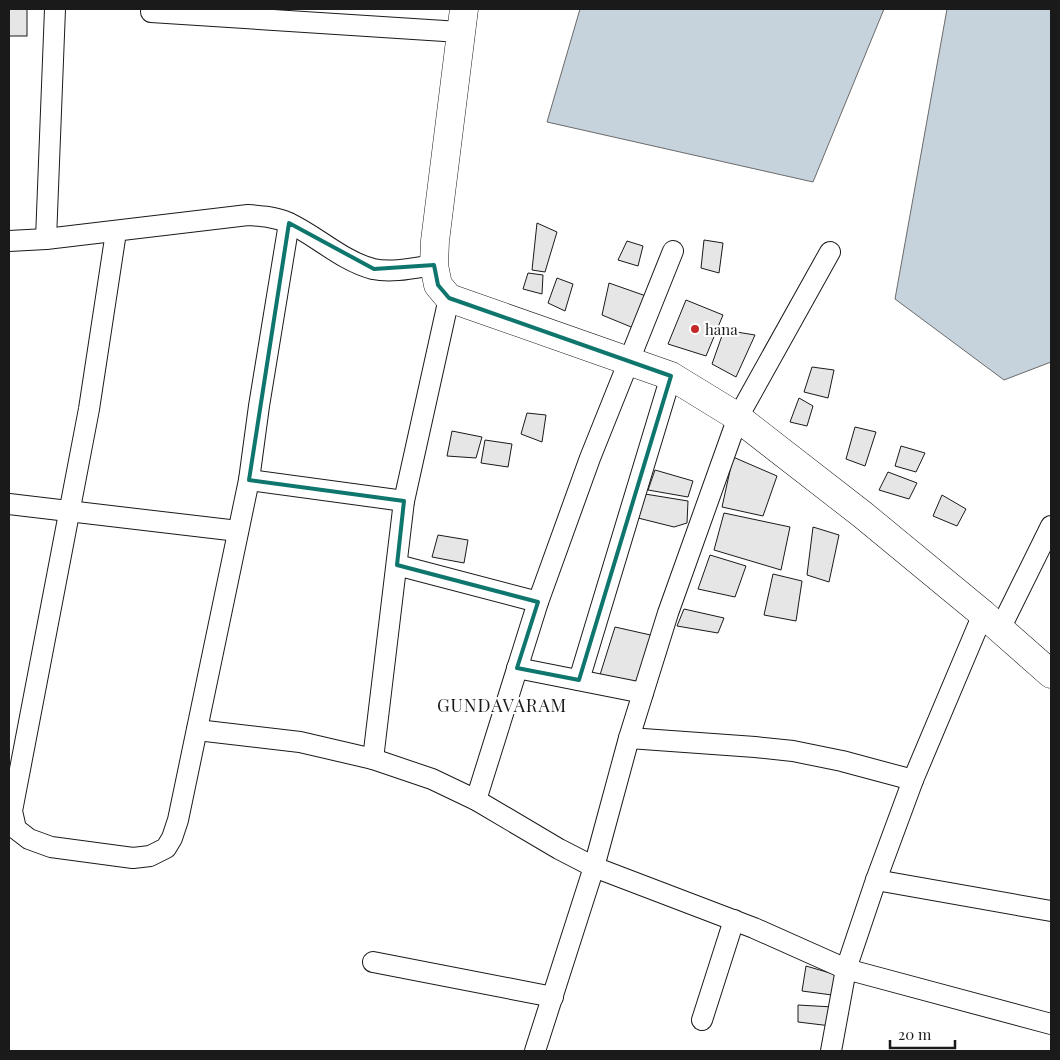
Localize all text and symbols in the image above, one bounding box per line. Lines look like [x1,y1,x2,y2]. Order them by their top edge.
place label: hana [705,319,738,339]
marker: hana [689,323,701,335]
district label: GUNDAVARAM [437,693,567,717]
scale bar [890,1018,955,1050]
text: 20 m [898,1024,932,1044]

